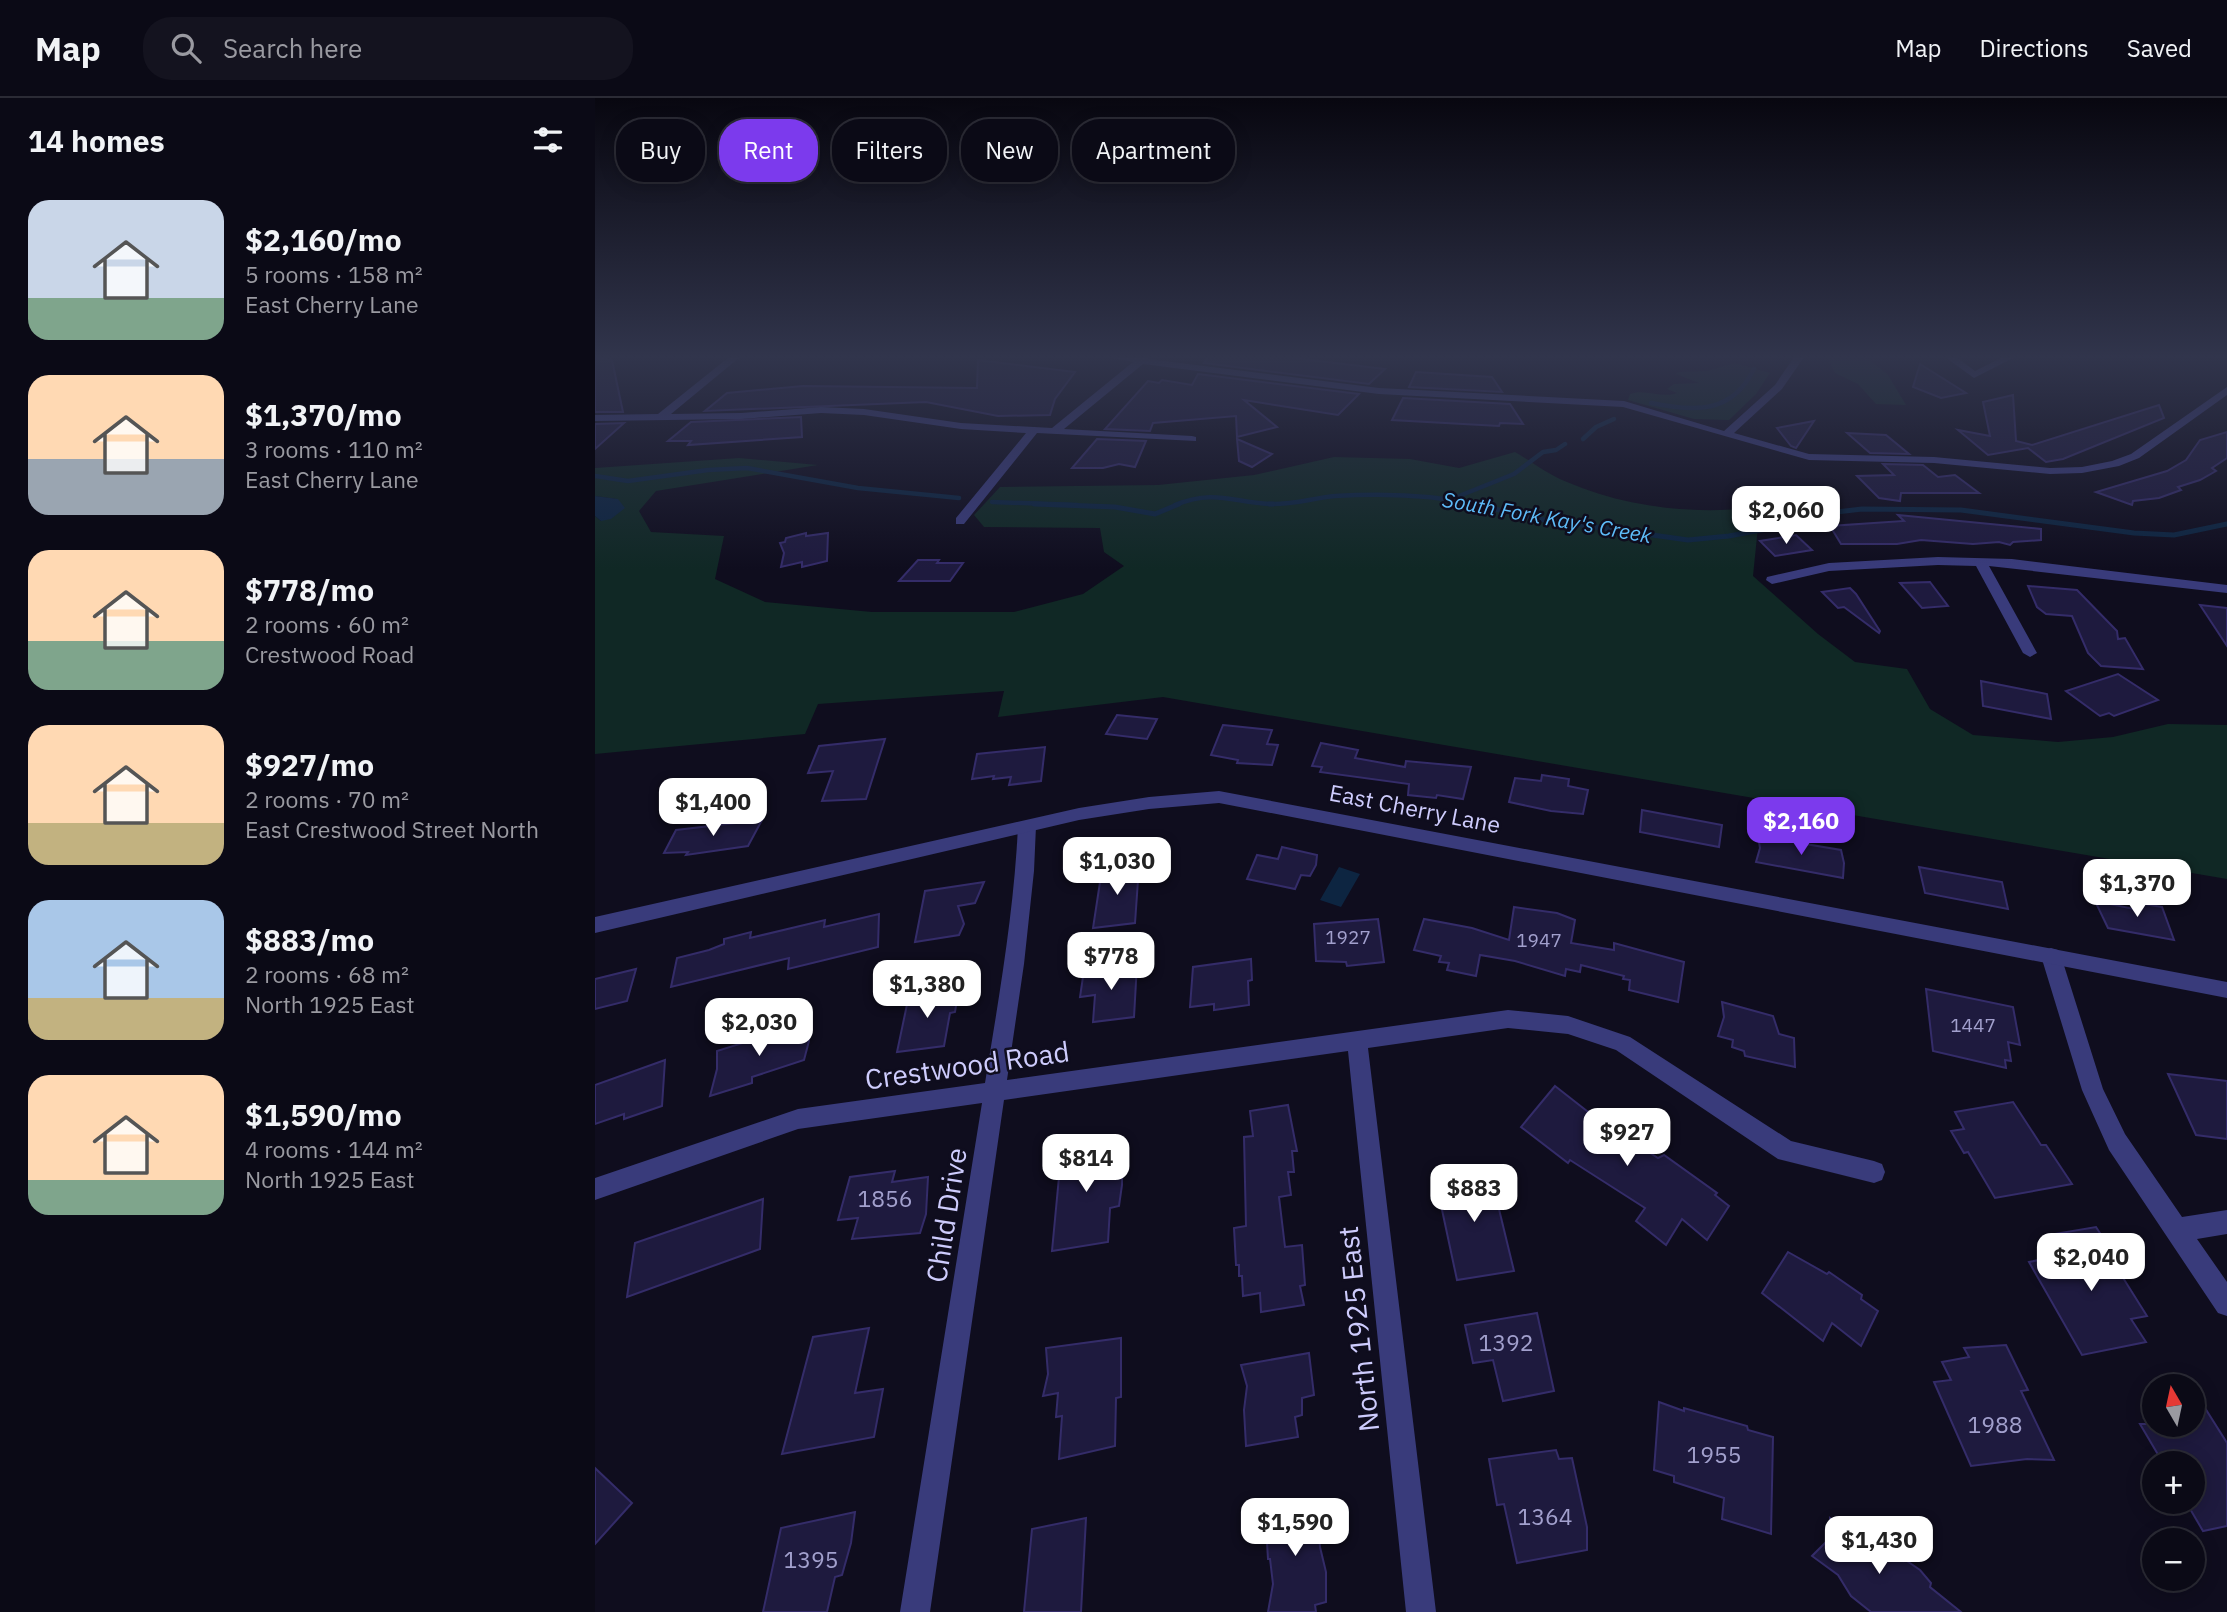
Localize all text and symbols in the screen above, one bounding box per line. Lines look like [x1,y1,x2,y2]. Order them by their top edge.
search box [143,17,633,80]
text: Map [35,27,101,70]
icon: search [167,29,205,67]
text: Search here [223,31,362,65]
text: Map [1895,32,1941,64]
text: Directions [1979,32,2089,64]
text: Saved [2127,32,2192,64]
chip: Buy [616,119,705,182]
chip: Rent [719,119,818,182]
chip: Filters [832,119,947,182]
chip: New [961,119,1058,182]
chip: Apartment [1072,119,1235,182]
text: 14 homes [28,121,165,160]
icon: filters [529,121,567,159]
text: $2,160/mo [245,220,402,259]
icon: home [84,228,168,312]
text: 5 rooms · 158 m² [245,259,423,289]
text: East Cherry Lane [245,289,419,319]
text: $1,370/mo [245,395,402,434]
icon: home [84,403,168,487]
text: 3 rooms · 110 m² [245,434,423,464]
text: East Cherry Lane [245,464,419,494]
water label: South Fork Kay's Creek [1440,485,1655,549]
pin: $2,060 [1729,486,1843,546]
text: $2,060 [1748,494,1824,524]
text: $778/mo [245,570,374,609]
icon: home [84,578,168,662]
text: 2 rooms · 60 m² [245,609,409,639]
text: Crestwood Road [245,639,414,669]
text: $927/mo [245,745,374,784]
icon: home [84,753,168,837]
street label: East Cherry Lane [1327,777,1503,839]
pin: $1,400 [656,778,770,838]
text: 2 rooms · 70 m² [245,784,409,814]
text: $1,400 [675,786,751,816]
pin: $2,160 [1744,798,1858,857]
text: $2,160 [1763,805,1839,835]
text: East Crestwood Street North [245,814,539,844]
pin: $1,030 [1060,838,1174,897]
text: $1,030 [1079,845,1155,875]
pin: $1,370 [2080,860,2194,919]
text: $1,370 [2099,867,2175,897]
text: $883/mo [245,920,374,959]
house number: 1927 [1325,925,1371,949]
icon: home [84,928,168,1012]
house number: 1947 [1516,928,1562,952]
pin: $778 [1070,932,1152,992]
text: $778 [1083,940,1139,970]
text: 2 rooms · 68 m² [245,959,409,989]
pin: $1,380 [870,960,984,1020]
text: $1,380 [889,968,965,998]
text: North 1925 East [245,989,415,1019]
pin: $2,030 [702,998,816,1058]
text: $2,030 [721,1006,797,1036]
house number: 1447 [1950,1013,1996,1037]
street label: Crestwood Road [862,1032,1072,1098]
text: $1,590/mo [245,1095,402,1134]
icon: home [84,1103,168,1187]
pin: $927 [1586,1108,1668,1168]
text: $927 [1599,1116,1655,1146]
text: 4 rooms · 144 m² [245,1134,423,1164]
pin: $814 [1045,1134,1127,1194]
text: $814 [1058,1142,1114,1172]
street label: Child Drive [917,1145,975,1285]
text: North 1925 East [245,1164,415,1194]
pin: $883 [1433,1164,1515,1224]
text: $883 [1446,1172,1502,1202]
house number: 1856 [857,1183,913,1213]
street label: North 1925 East [1329,1224,1387,1434]
pin: $2,040 [2034,1234,2148,1293]
text: $2,040 [2053,1241,2129,1271]
house number: 1392 [1478,1327,1534,1357]
north arrow [2142,1374,2205,1437]
map controls [2142,1374,2205,1591]
house number: 1988 [1967,1409,2023,1439]
house number: 1955 [1686,1439,1742,1469]
button: + [2142,1451,2205,1514]
pin: $1,590 [1238,1498,1352,1558]
house number: 1364 [1517,1501,1573,1531]
text: $1,590 [1257,1506,1333,1536]
pin: $1,430 [1822,1516,1936,1576]
text: $1,430 [1841,1524,1917,1554]
button: − [2142,1528,2205,1591]
house number: 1395 [783,1544,839,1574]

